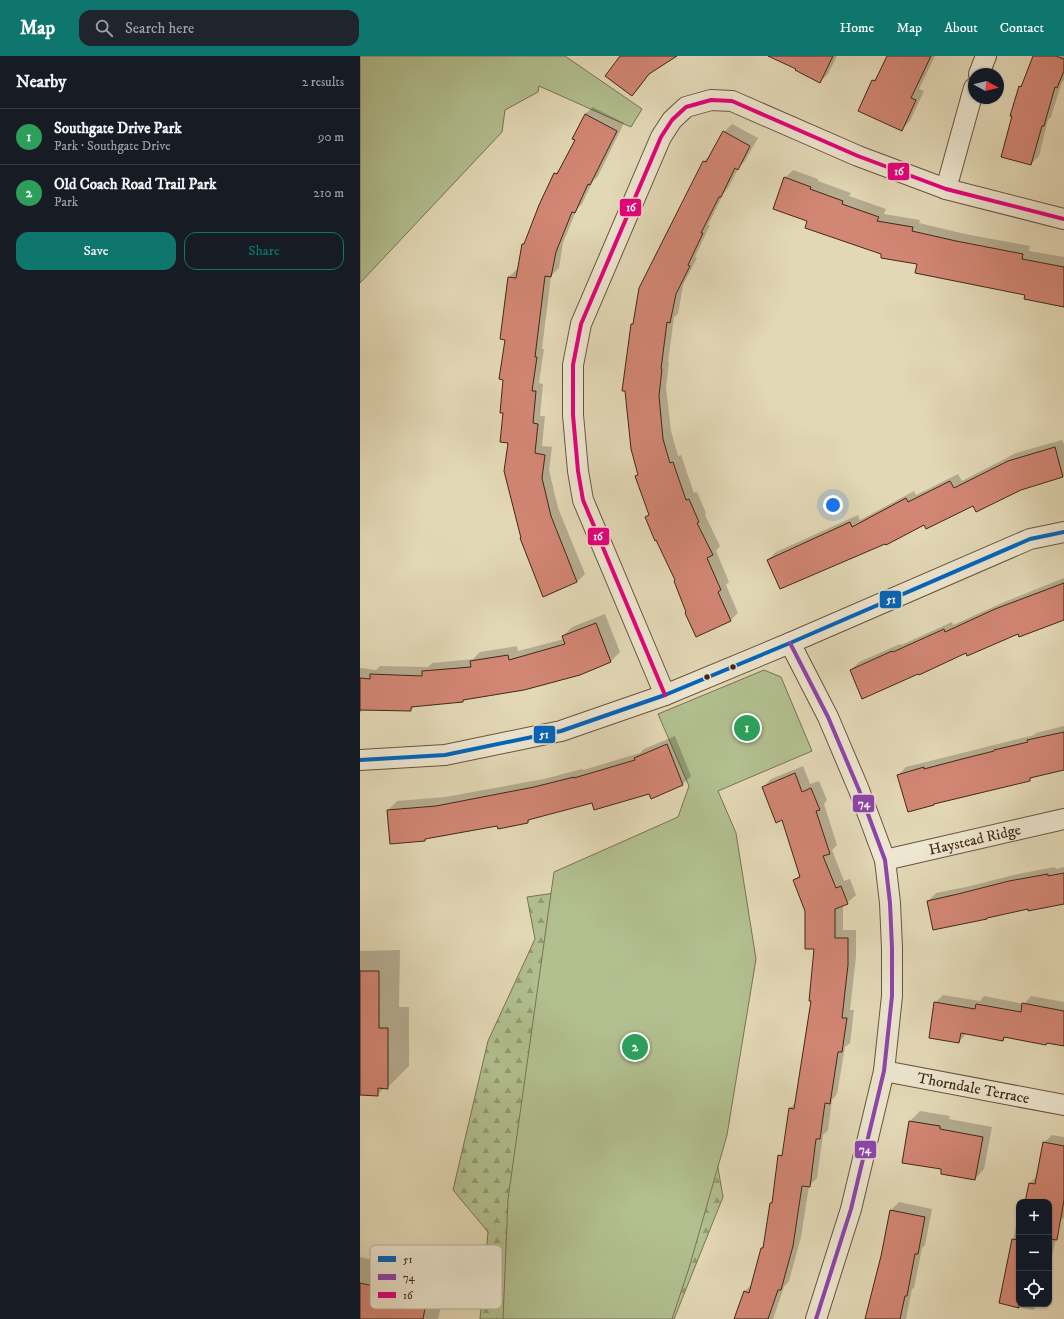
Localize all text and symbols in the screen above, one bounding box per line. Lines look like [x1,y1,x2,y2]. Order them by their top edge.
search box [79,10,359,46]
text: Map [20,17,55,40]
icon: search [93,17,115,39]
text: Search here [125,19,194,38]
text: Home [840,19,874,37]
text: Map [896,19,922,37]
text: About [944,19,978,37]
text: Contact [1000,19,1044,37]
north arrow [968,68,1004,104]
text: Nearby [16,71,66,93]
text: 2 results [302,74,344,90]
text: Southgate Drive Park [54,119,182,138]
text: 1 [27,129,31,145]
text: 90 m [318,129,344,145]
text: Park · Southgate Drive [54,138,171,154]
line badge: 16 [887,162,910,181]
text: 16 [894,165,905,179]
text: Old Coach Road Trail Park [54,175,217,194]
text: 2 [26,185,32,201]
text: 210 m [313,185,344,201]
text: Park [54,194,78,210]
line badge: 16 [619,198,642,217]
text: 16 [626,201,637,215]
button: Save [16,232,176,270]
button: Share [184,232,344,270]
your location [823,495,843,515]
line badge: 16 [587,527,610,546]
text: 16 [593,530,604,544]
line badge: 51 [879,590,902,609]
text: 51 [885,593,896,607]
unlabelled marker [728,662,738,672]
unlabelled marker [702,672,712,682]
pin: 1 [734,713,760,743]
line badge: 51 [533,725,556,744]
text: 51 [538,728,549,742]
line badge: 74 [852,794,875,813]
text: 74 [858,797,871,811]
street label: Haystead Ridge [927,820,1023,860]
pin: 2 [622,1032,648,1062]
street label: Thorndale Terrace [916,1068,1031,1108]
line badge: 74 [854,1140,877,1159]
text: 74 [859,1143,872,1157]
map controls [1016,1199,1052,1307]
button: + [1016,1199,1052,1235]
button: − [1016,1235,1052,1271]
legend [370,1245,502,1309]
text: 51 [403,1253,413,1267]
text: 74 [403,1271,416,1285]
button: locate [1016,1271,1052,1307]
text: 16 [403,1289,414,1303]

